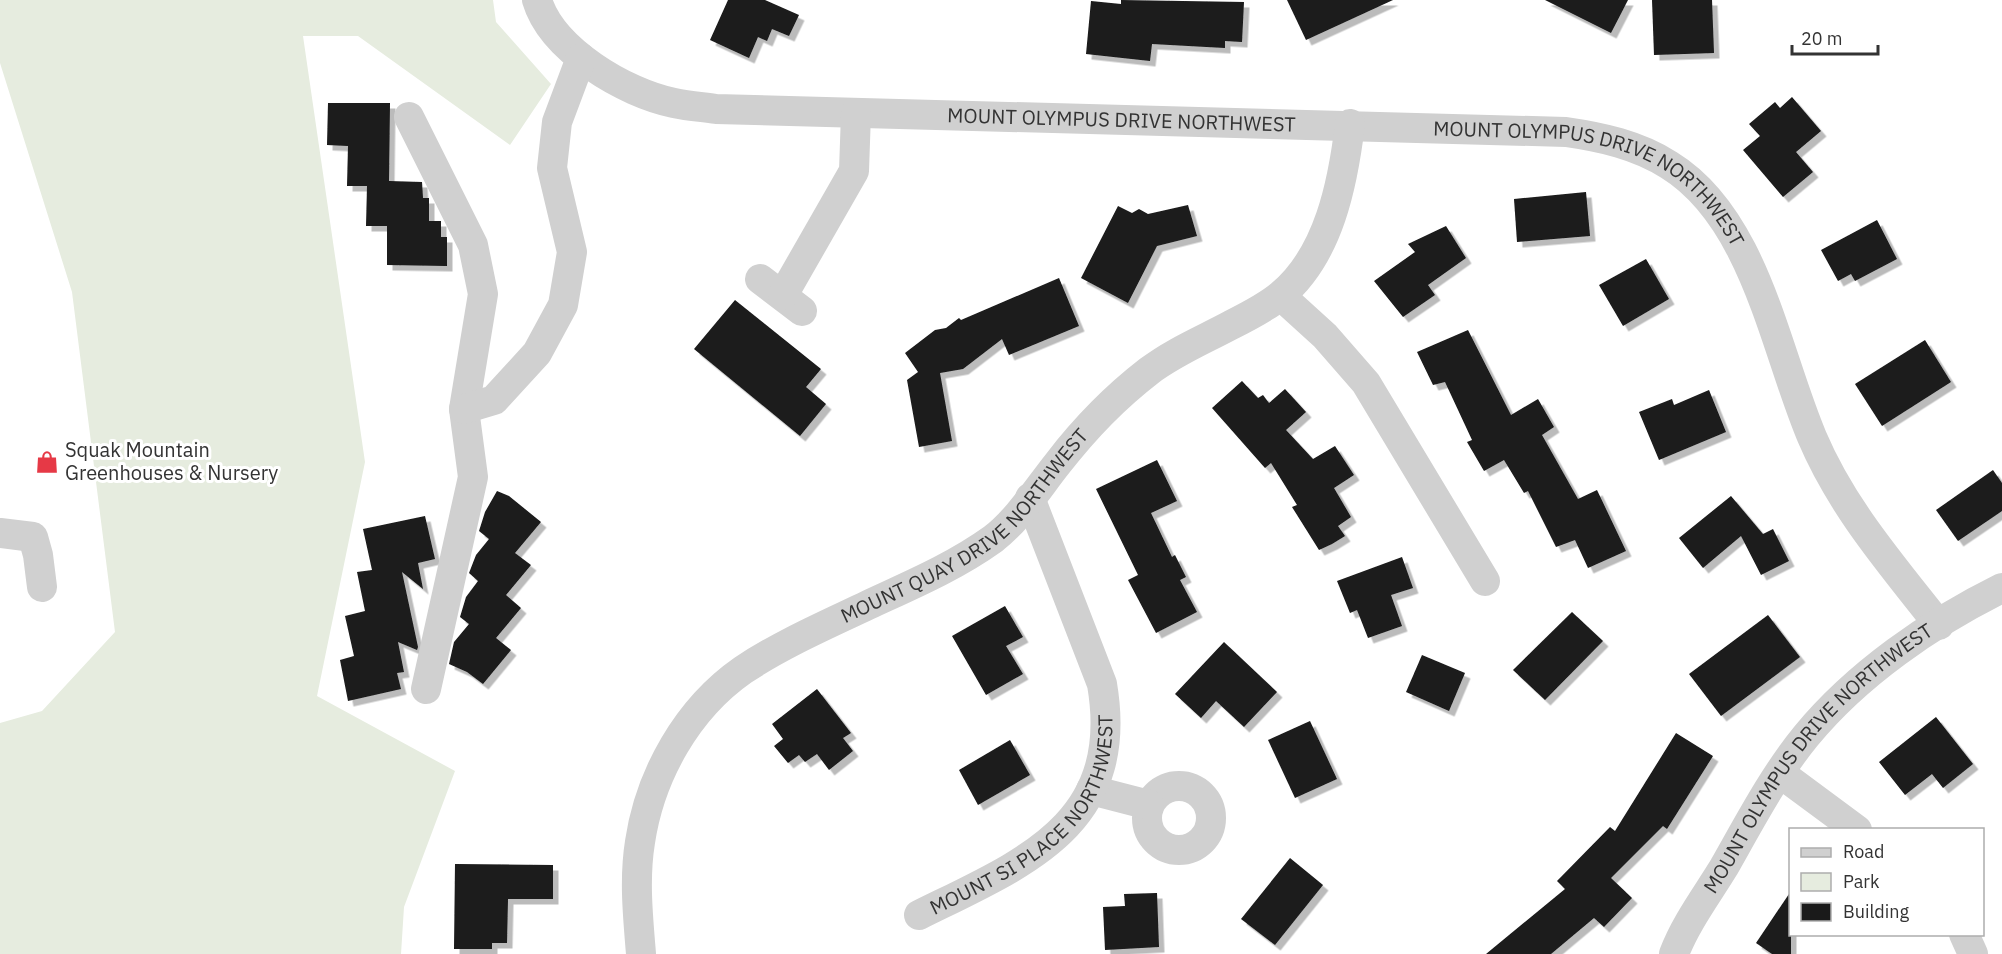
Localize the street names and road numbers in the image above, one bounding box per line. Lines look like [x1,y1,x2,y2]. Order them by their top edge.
street label: MOUNT OLYMPUS DRIVE NORTHWEST [947,101,1296,138]
street label: MOUNT OLYMPUS DRIVE NORTHWEST [1433,114,1751,251]
street label: MOUNT QUAY DRIVE NORTHWEST [836,422,1094,629]
street label: MOUNT OLYMPUS DRIVE NORTHWEST [1697,617,1938,898]
street label: MOUNT SI PLACE NORTHWEST [925,714,1119,921]

